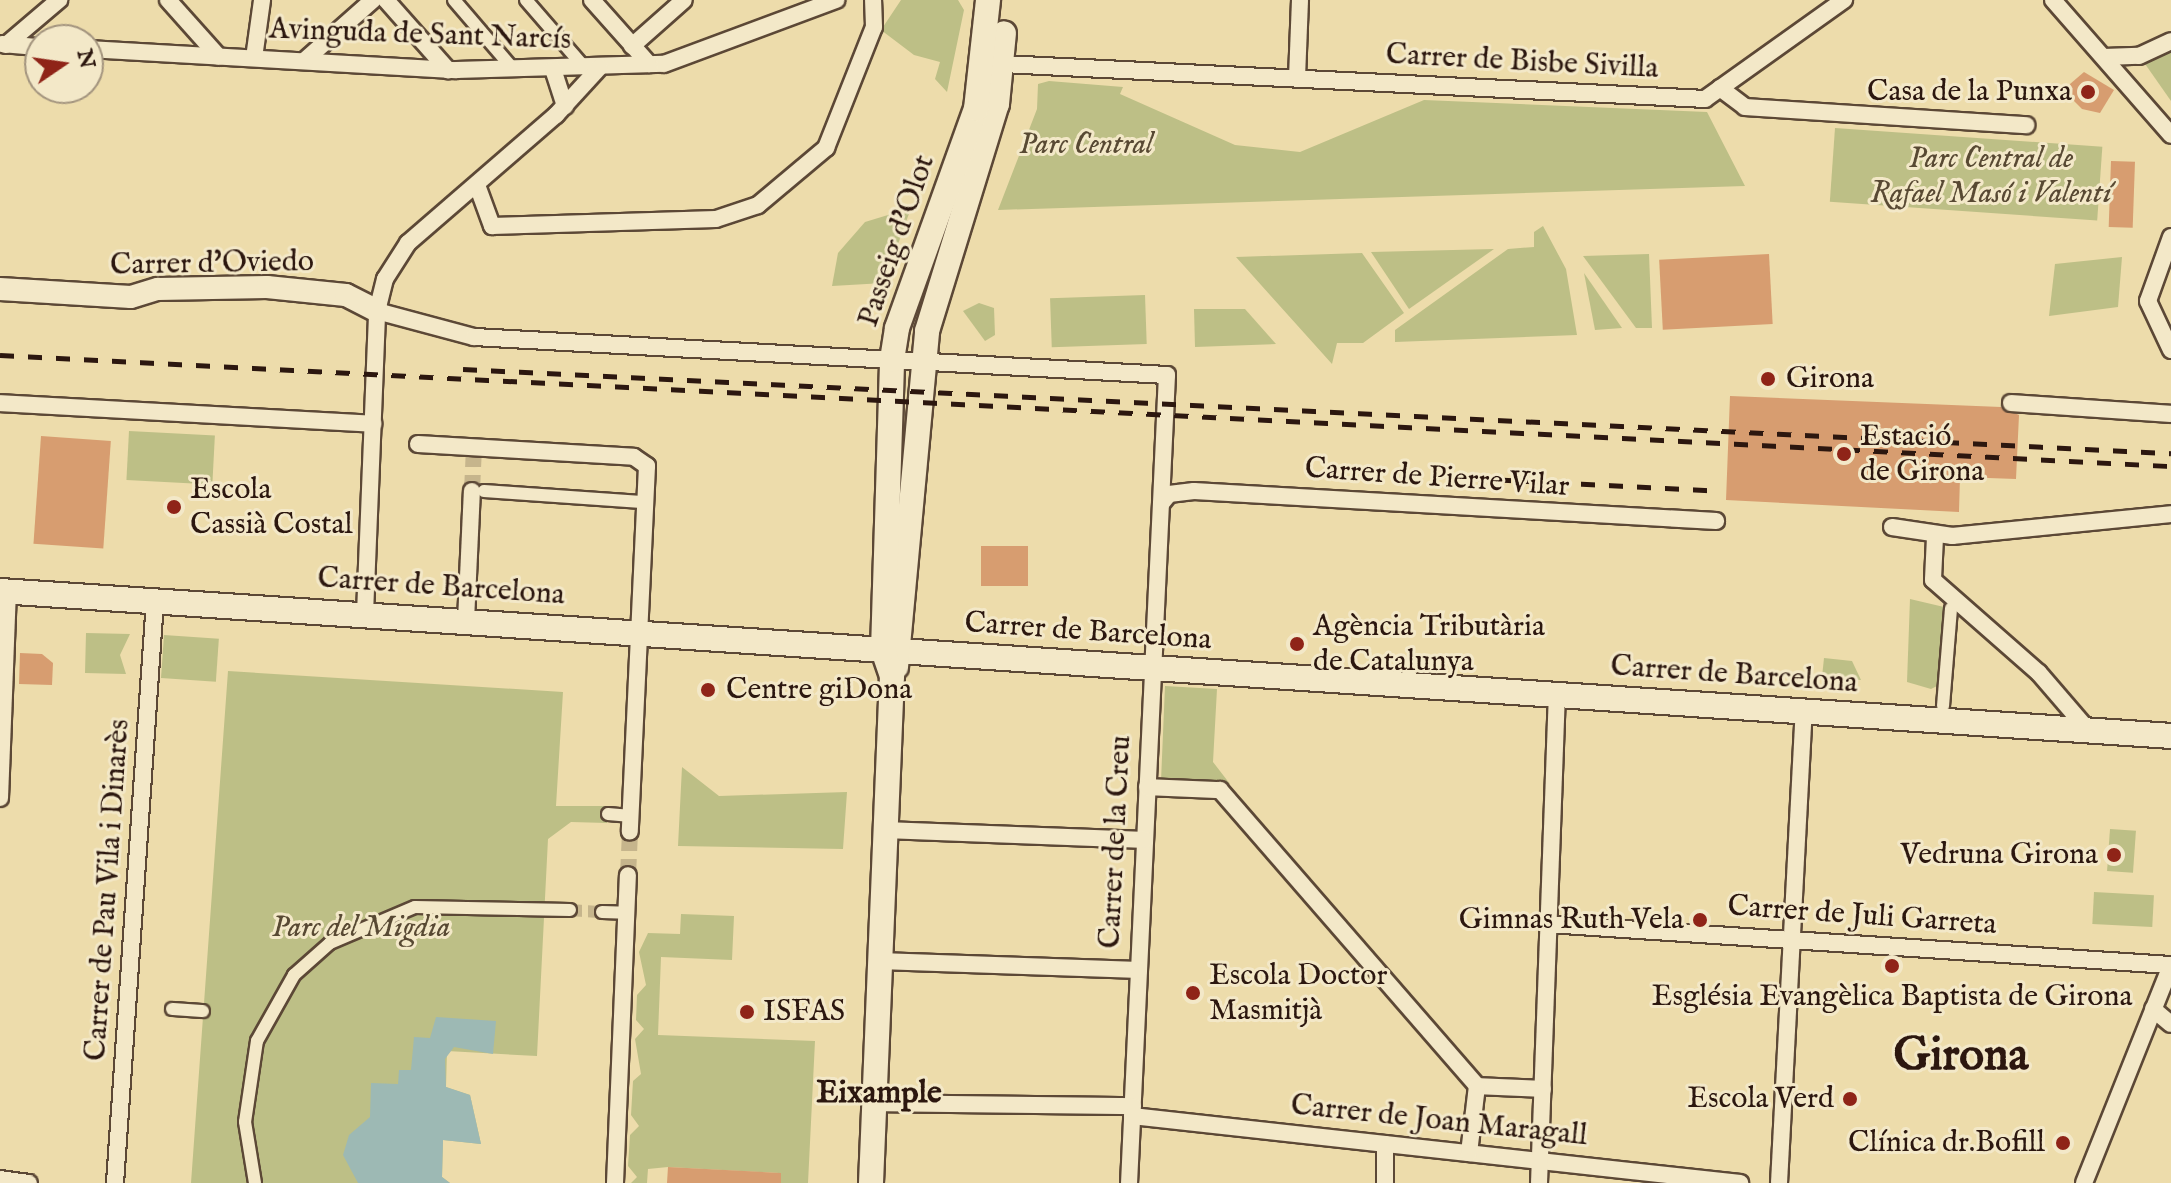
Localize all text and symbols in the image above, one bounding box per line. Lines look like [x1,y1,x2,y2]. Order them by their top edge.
street label: Avinguda de Sant Narcís [268,12,572,58]
north arrow [24,24,104,104]
street label: Carrer de Bisbe Sivilla [1385,37,1659,87]
text: N [70,47,101,71]
place label: Casa de la Punxa [1867,74,2072,110]
marker: Casa de la Punxa [2079,83,2097,101]
park label: Parc Central [1019,127,1153,163]
park label: Parc Central de Rafael Masó i Valentí [1870,141,2112,212]
street label: Passeig d'Olot [851,150,943,332]
street label: Carrer d'Oviedo [110,244,314,284]
place label: Girona [1786,361,1874,397]
marker: Girona [1757,368,1779,390]
place label: Estació de Girona [1860,419,1984,490]
marker: Estació de Girona [1835,445,1853,463]
street label: Carrer de Pierre Vilar [1303,451,1571,505]
place label: Escola Cassià Costal [190,472,353,542]
marker: Escola Cassià Costal [165,498,183,516]
street label: Carrer de Barcelona [316,560,566,614]
street label: Carrer de Barcelona [963,605,1213,659]
place label: Agència Tributària de Catalunya [1313,609,1545,680]
marker: Agència Tributària de Catalunya [1288,635,1306,653]
street label: Carrer de Barcelona [1609,648,1859,702]
place label: Centre giDona [726,672,912,708]
marker: Centre giDona [697,679,719,701]
street label: Carrer de Pau Vila i Dinarès [78,718,138,1062]
street label: Carrer de la Creu [1092,734,1140,950]
place label: Vedruna Girona [1900,837,2098,873]
marker: Vedruna Girona [2105,846,2123,864]
street label: Carrer de Juli Garreta [1726,889,1998,943]
place label: Gimnas Ruth Vela [1459,902,1684,938]
park label: Parc del Migdia [272,910,450,946]
marker: Gimnas Ruth Vela [1691,911,1709,929]
marker: Església Evangèlica Baptista de Girona [1883,957,1901,975]
place label: Escola Doctor Masmitjà [1209,958,1387,1028]
place label: Església Evangèlica Baptista de Girona [1652,979,2132,1015]
marker: Escola Doctor Masmitjà [1184,984,1202,1002]
place label: ISFAS [763,994,845,1030]
marker: ISFAS [738,1003,756,1021]
district label: Girona [1894,1029,2028,1085]
district label: Eixample [816,1075,942,1113]
place label: Escola Verd [1687,1081,1834,1117]
street label: Carrer de Joan Maragall [1289,1088,1589,1154]
marker: Escola Verd [1841,1090,1859,1108]
place label: Clínica dr.Bofill [1848,1125,2045,1161]
marker: Clínica dr.Bofill [2052,1132,2074,1154]

